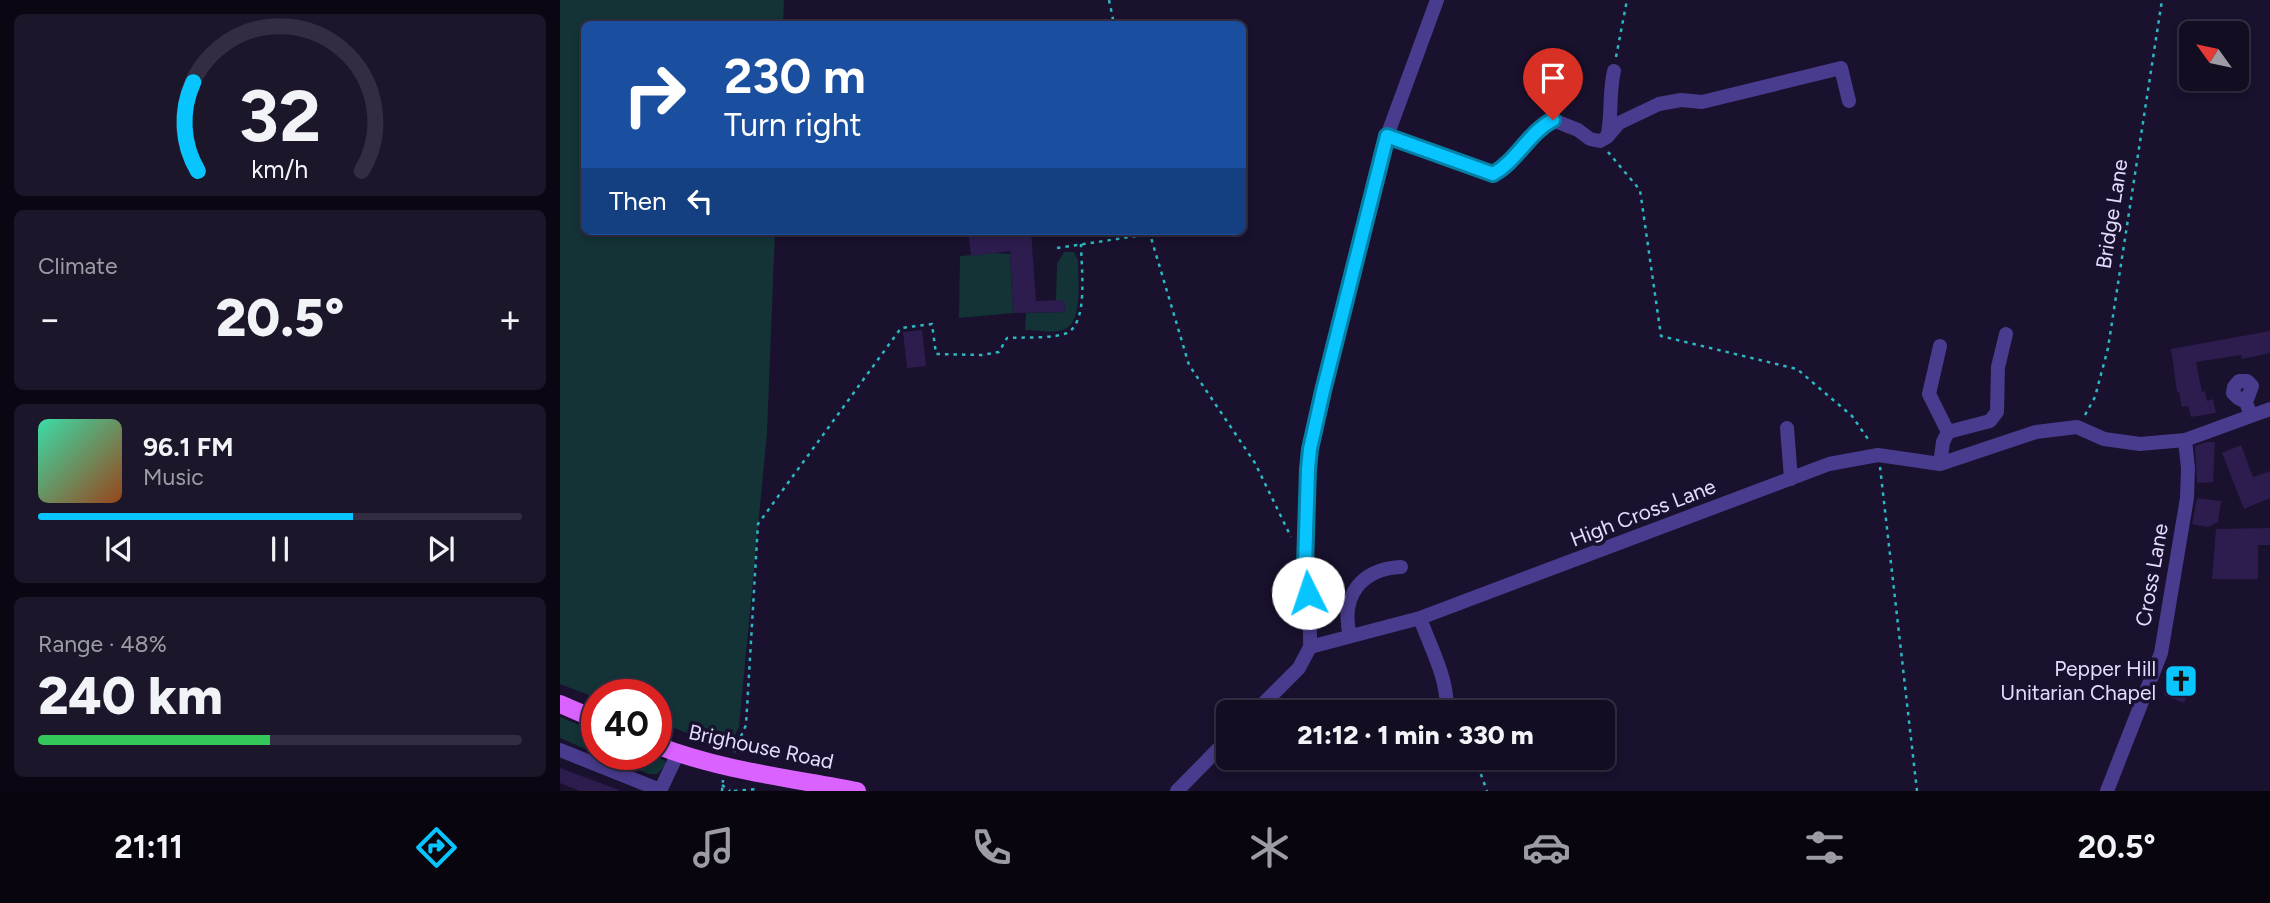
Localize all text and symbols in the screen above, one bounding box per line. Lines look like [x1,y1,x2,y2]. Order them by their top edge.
north arrow [2179,21,2249,91]
map controls [2179,21,2249,91]
text: 230 m [724,46,866,105]
pin [1523,48,1583,120]
icon: right [609,49,700,140]
icon: arrive [1534,59,1572,97]
text: 32 [239,72,321,159]
text: Turn right [724,106,862,144]
text: km/h [251,154,309,184]
street label: Bridge Lane [2090,157,2133,271]
icon: left [681,182,719,220]
text: Then [609,185,667,217]
text: Climate [38,252,117,280]
text: 20.5° [216,287,344,349]
text: − [38,296,62,342]
text: + [498,296,522,342]
text: 96.1 FM [143,431,233,463]
text: Music [143,463,204,491]
street label: High Cross Lane [1567,473,1719,552]
street label: Cross Lane [2130,522,2173,628]
icon: previous [100,530,138,568]
icon: pause [261,530,299,568]
icon: next [422,530,460,568]
position arrow [1271,556,1345,630]
text: Range · 48% [38,630,167,658]
place label: Pepper Hill Unitarian Chapel [2000,656,2156,705]
church icon: Pepper Hill Unitarian Chapel [2162,662,2200,700]
text: 240 km [38,665,223,727]
speed limit sign: 40 [581,679,672,770]
street label: Brighouse Road [686,719,836,774]
text: 21:12 · 1 min · 330 m [1297,719,1534,751]
icon: directions [412,823,461,872]
icon: music [689,823,738,872]
icon: phone [967,823,1016,872]
icon: climate [1245,823,1294,872]
icon: car [1522,823,1571,872]
icon: filters [1800,823,1849,872]
text: 21:11 [114,828,183,866]
text: 20.5° [2078,828,2156,866]

